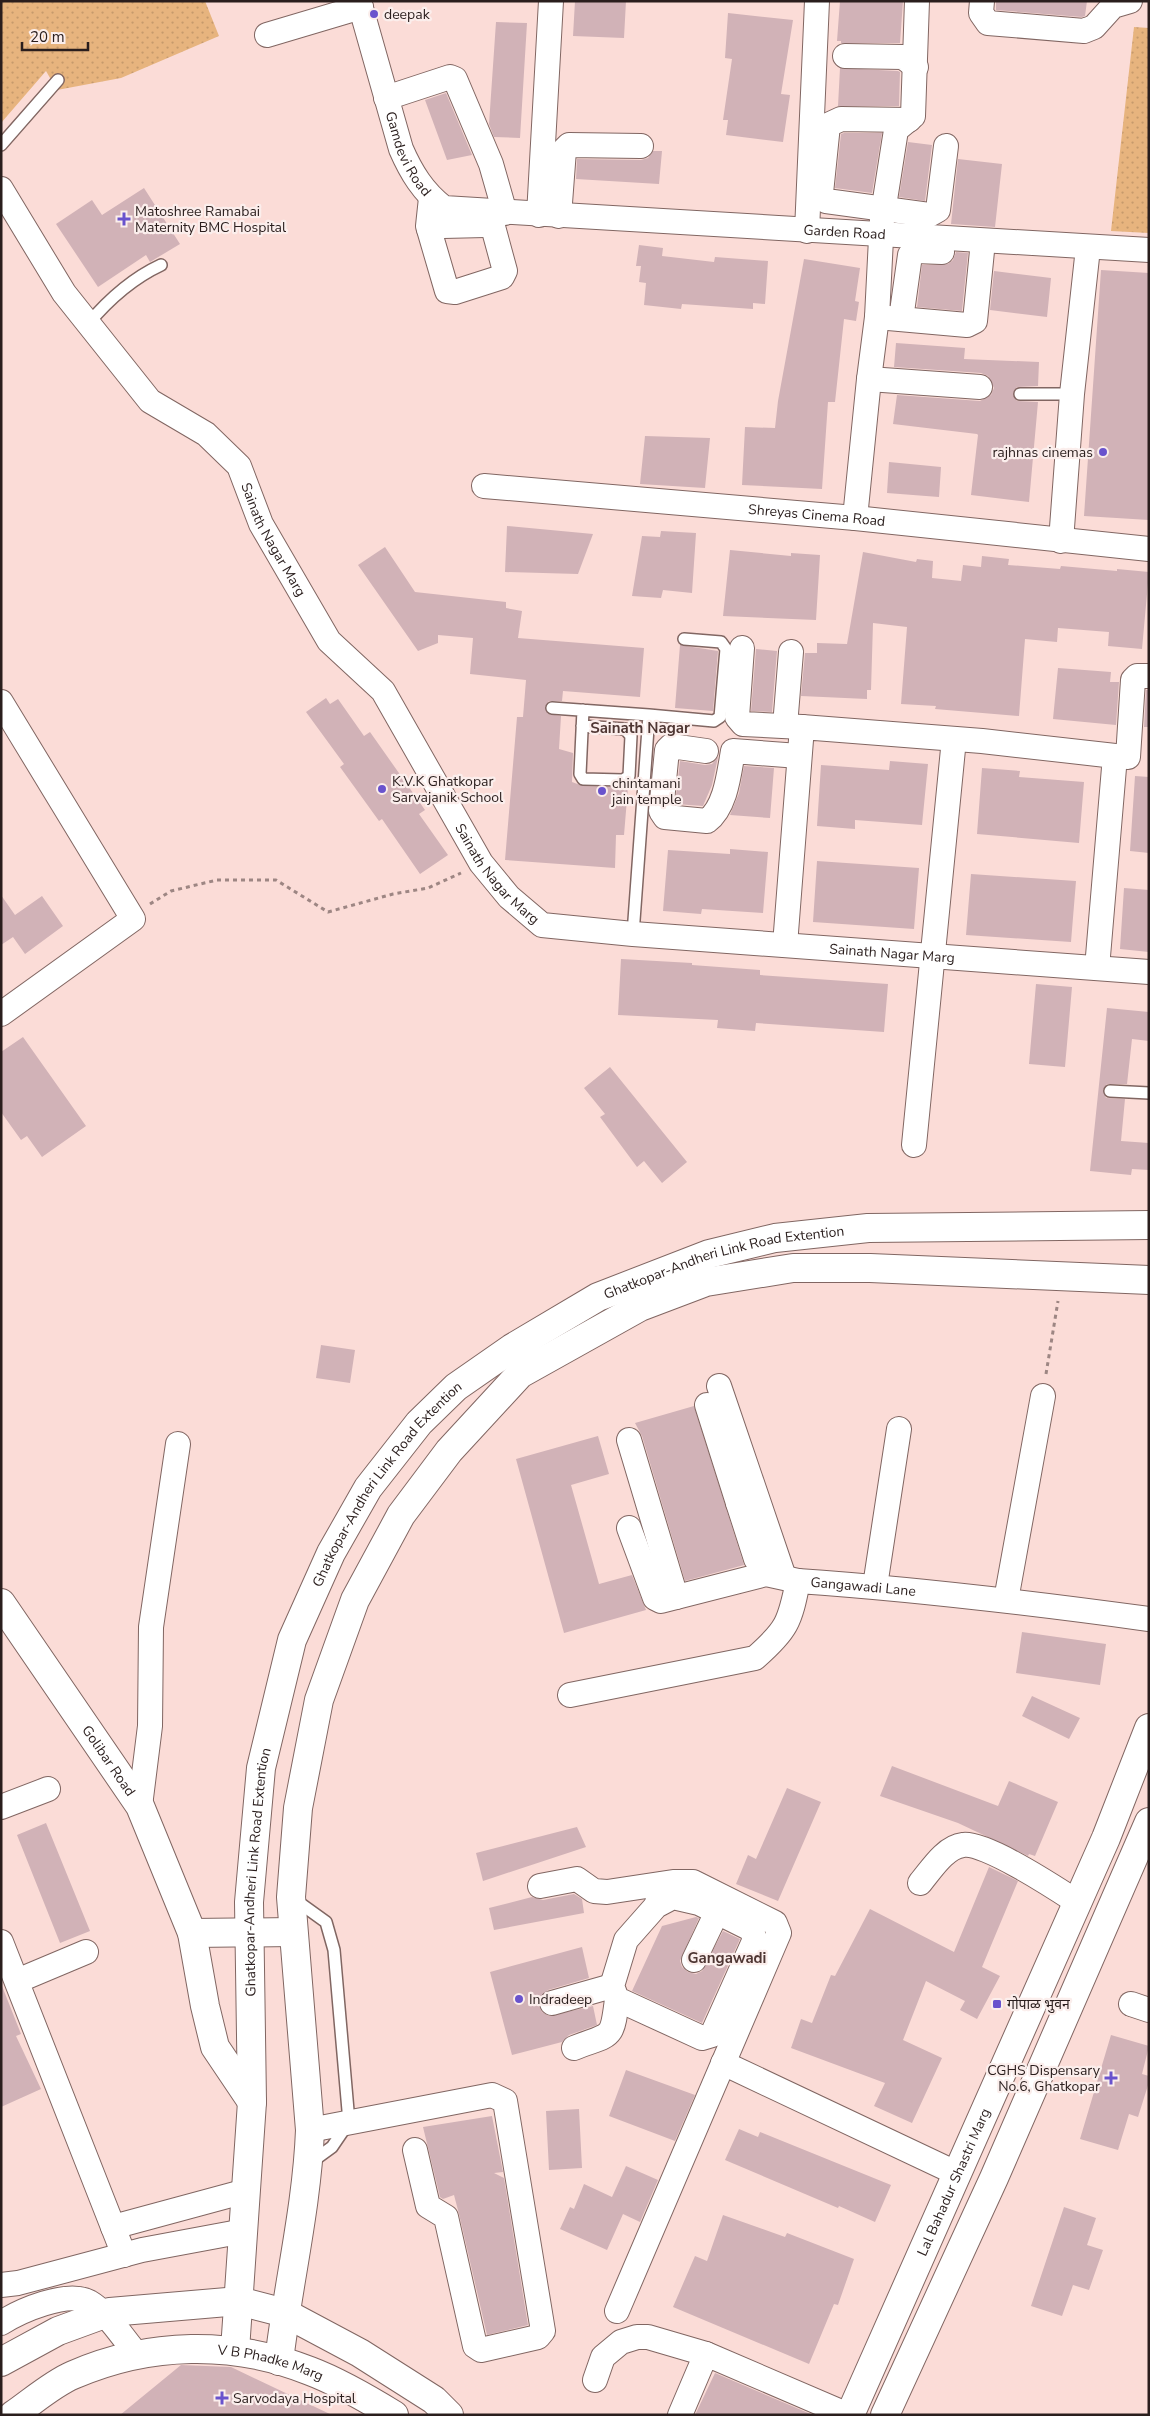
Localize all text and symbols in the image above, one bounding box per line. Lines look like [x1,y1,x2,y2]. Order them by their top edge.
place label: deepak [384,5,431,24]
marker: deepak [368,8,380,20]
scale bar [22,20,89,52]
text: 20 m [30,27,65,47]
street label: Gamdevi Road [381,109,435,201]
place label: Matoshree Ramabai Maternity BMC Hospital [135,202,287,237]
marker: Matoshree Ramabai Maternity BMC Hospital [117,212,131,226]
street label: Garden Road [803,220,886,244]
place label: rajhnas cinemas [992,443,1093,462]
marker: rajhnas cinemas [1097,446,1109,458]
street label: Sainath Nagar Marg [236,480,310,600]
street label: Shreyas Cinema Road [747,500,886,531]
district label: Sainath Nagar [590,718,690,738]
place label: K.V.K Ghatkopar Sarvajanik School [392,772,504,807]
place label: chintamani jain temple [611,774,681,809]
marker: K.V.K Ghatkopar Sarvajanik School [376,783,388,795]
marker: chintamani jain temple [596,785,608,797]
street label: Sainath Nagar Marg [450,820,543,929]
street label: Sainath Nagar Marg [829,939,955,968]
street label: Ghatkopar-Andheri Link Road Extention [601,1222,845,1304]
street label: Ghatkopar-Andheri Link Road Extention [308,1377,466,1590]
street label: Gangawadi Lane [810,1573,917,1601]
street label: Golibar Road [77,1722,140,1800]
street label: Ghatkopar-Andheri Link Road Extention [240,1746,276,1997]
district label: Gangawadi [688,1948,766,1968]
place label: Indradeep [529,1990,592,2009]
marker: Indradeep [513,1993,525,2005]
place label: गोपाळ भुवन [1007,1995,1070,2014]
marker: गोपाळ भुवन [991,1998,1003,2010]
place label: CGHS Dispensary No.6, Ghatkopar [987,2061,1101,2096]
marker: CGHS Dispensary No.6, Ghatkopar [1104,2071,1118,2085]
street label: Lal Bahadur Shastri Marg [913,2105,995,2259]
street label: V B Phadke Marg [216,2341,326,2385]
place label: Sarvodaya Hospital [233,2389,357,2408]
marker: Sarvodaya Hospital [215,2391,229,2405]

